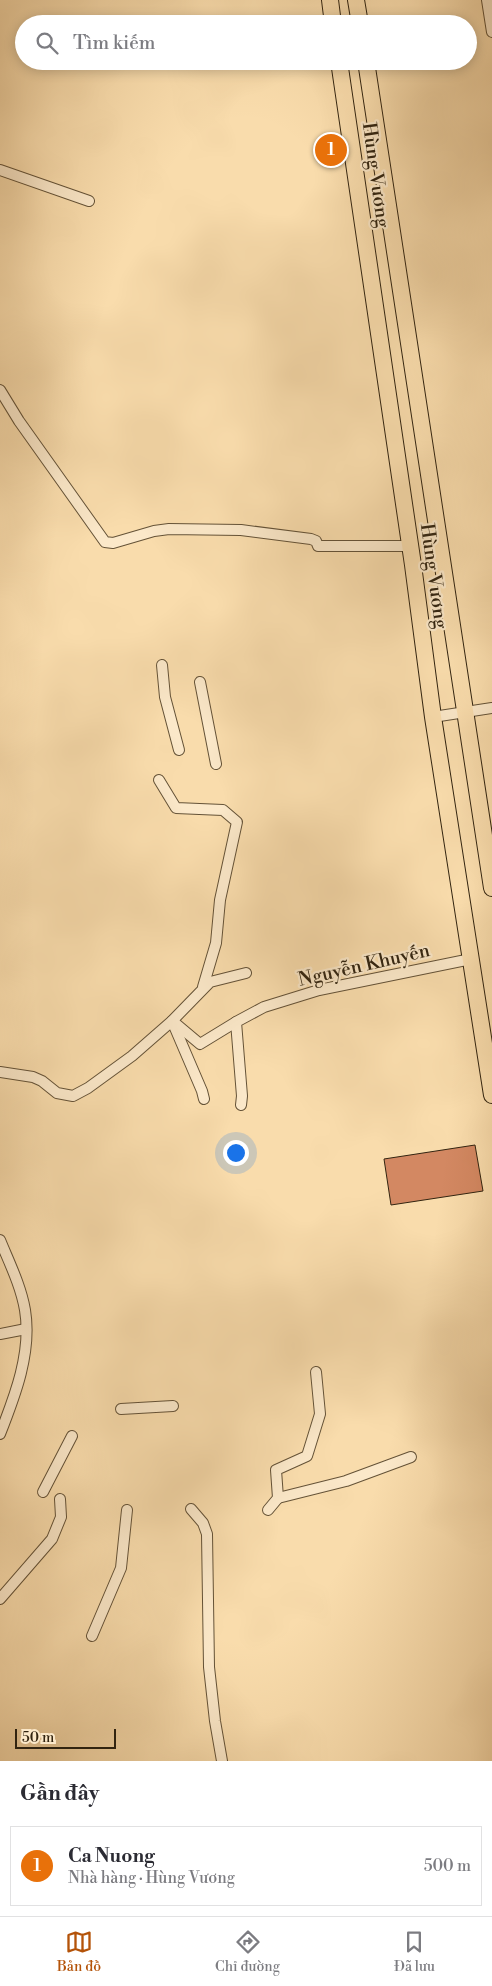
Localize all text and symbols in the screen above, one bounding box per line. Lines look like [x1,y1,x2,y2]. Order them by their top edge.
search box [15,15,477,70]
icon: search [33,29,61,57]
text: Tìm kiếm [73,31,156,55]
street label: Hùng Vương [357,121,395,229]
pin: 1 [315,131,347,169]
street label: Hùng Vương [415,522,453,630]
street label: Nguyễn Khuyến [296,938,432,992]
your location [223,1140,249,1166]
scale bar [15,1726,116,1749]
text: 50 m [22,1729,54,1747]
text: Gần đây [20,1781,99,1807]
text: Ca Nuong [68,1844,155,1868]
text: 1 [33,1856,41,1876]
text: 500 m [424,1856,471,1876]
text: Nhà hàng · Hùng Vương [68,1868,235,1888]
tab: Bản đồ [57,1928,101,1976]
tab: Chỉ đường [215,1928,280,1976]
tab: Đã lưu [394,1928,435,1976]

